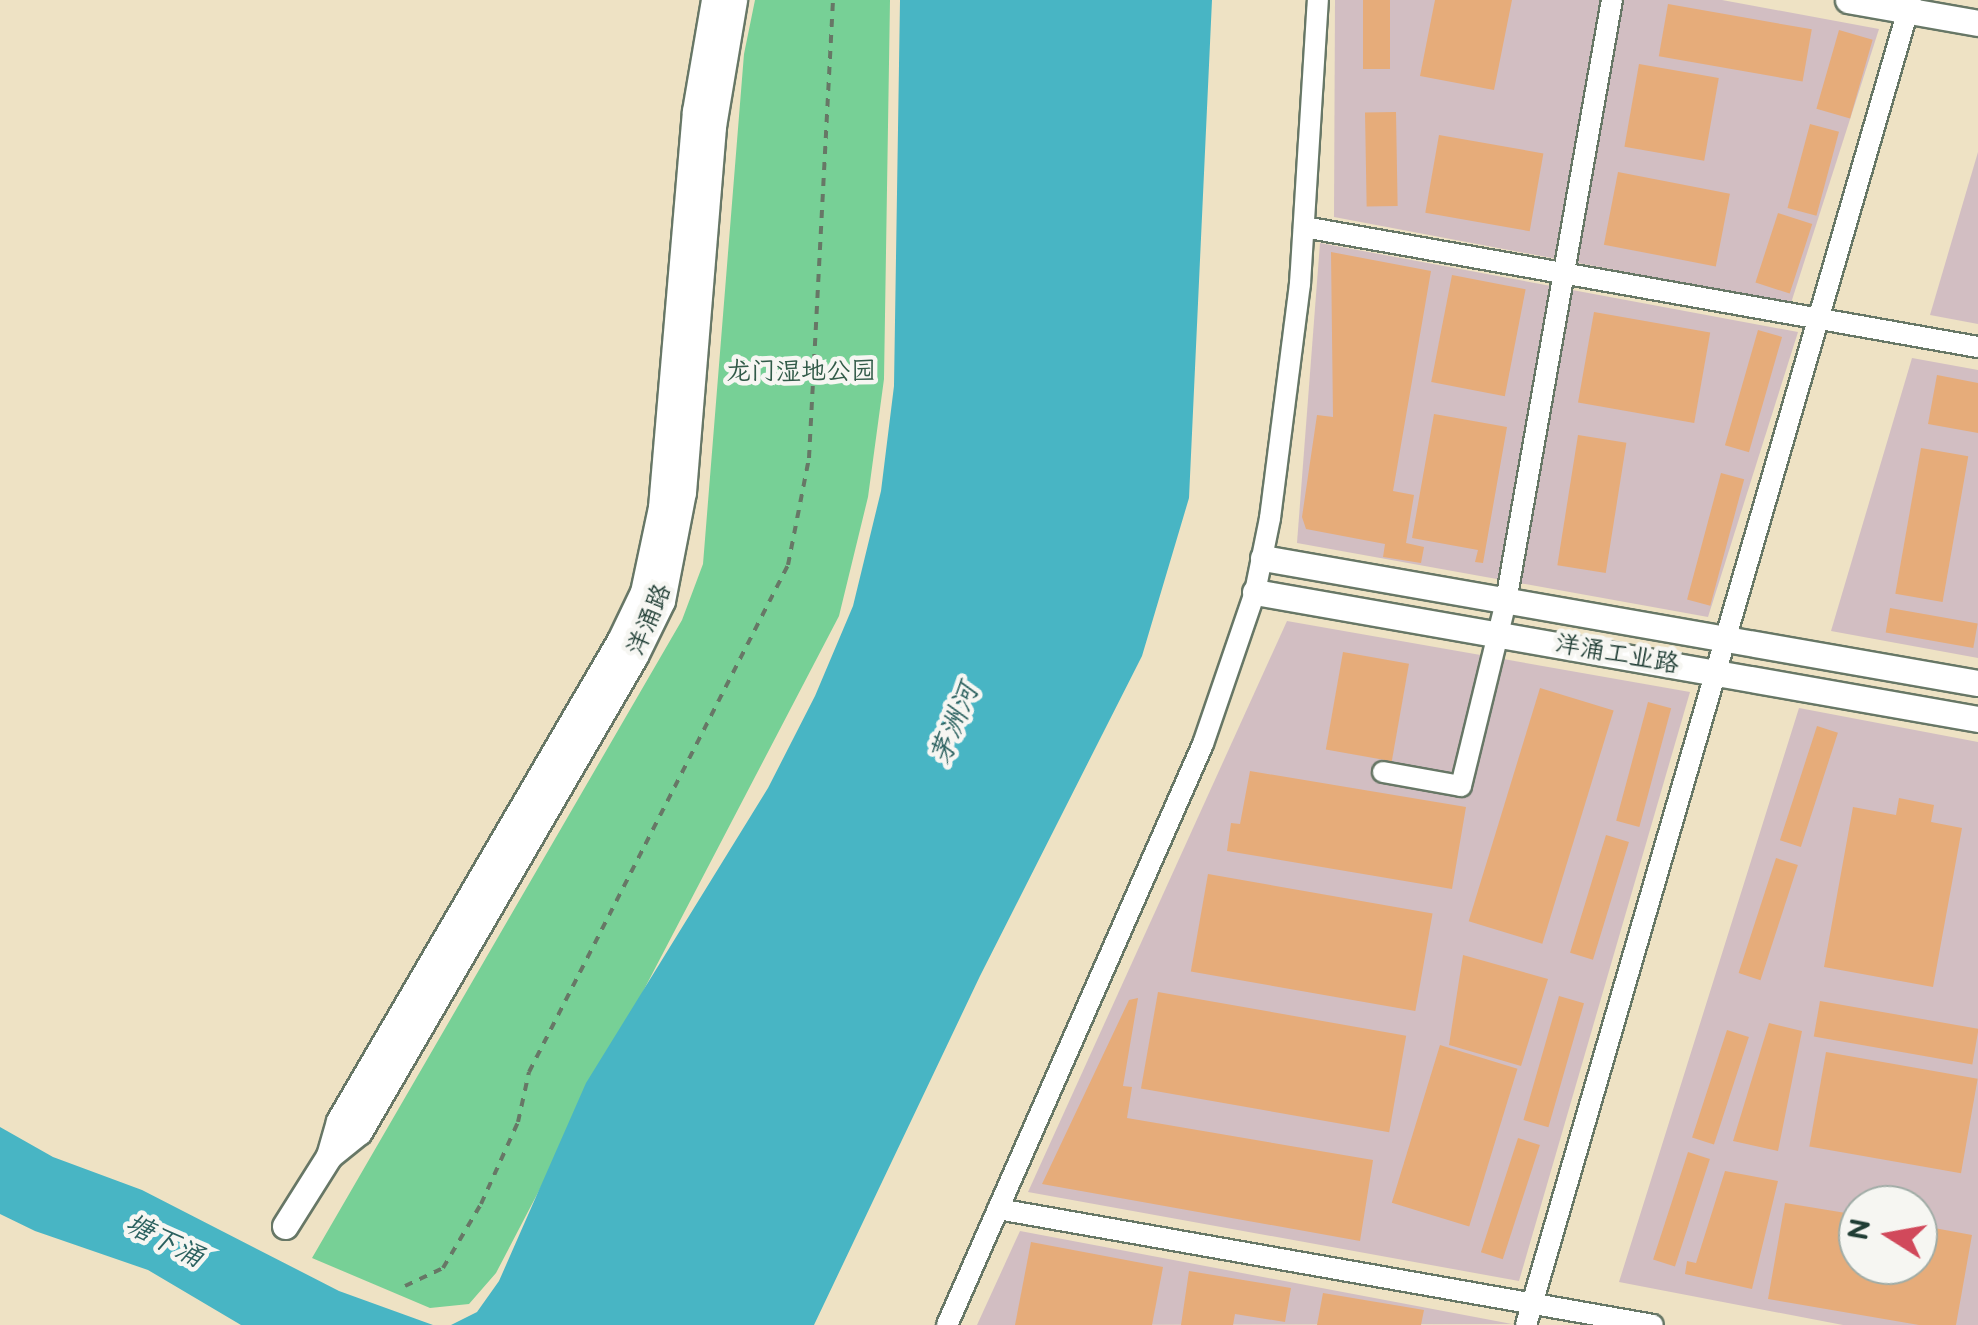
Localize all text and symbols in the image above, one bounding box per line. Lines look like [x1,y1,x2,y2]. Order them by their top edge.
park label: 龙门湿地公园 [726,357,876,387]
street label: 洋涌路 [622,580,678,660]
street label: 洋涌工业路 [1553,629,1681,681]
water label: 茅洲河 [924,679,986,769]
north arrow [1838,1185,1938,1285]
water label: 塘下涌 [119,1207,209,1275]
text: N [1842,1216,1878,1243]

